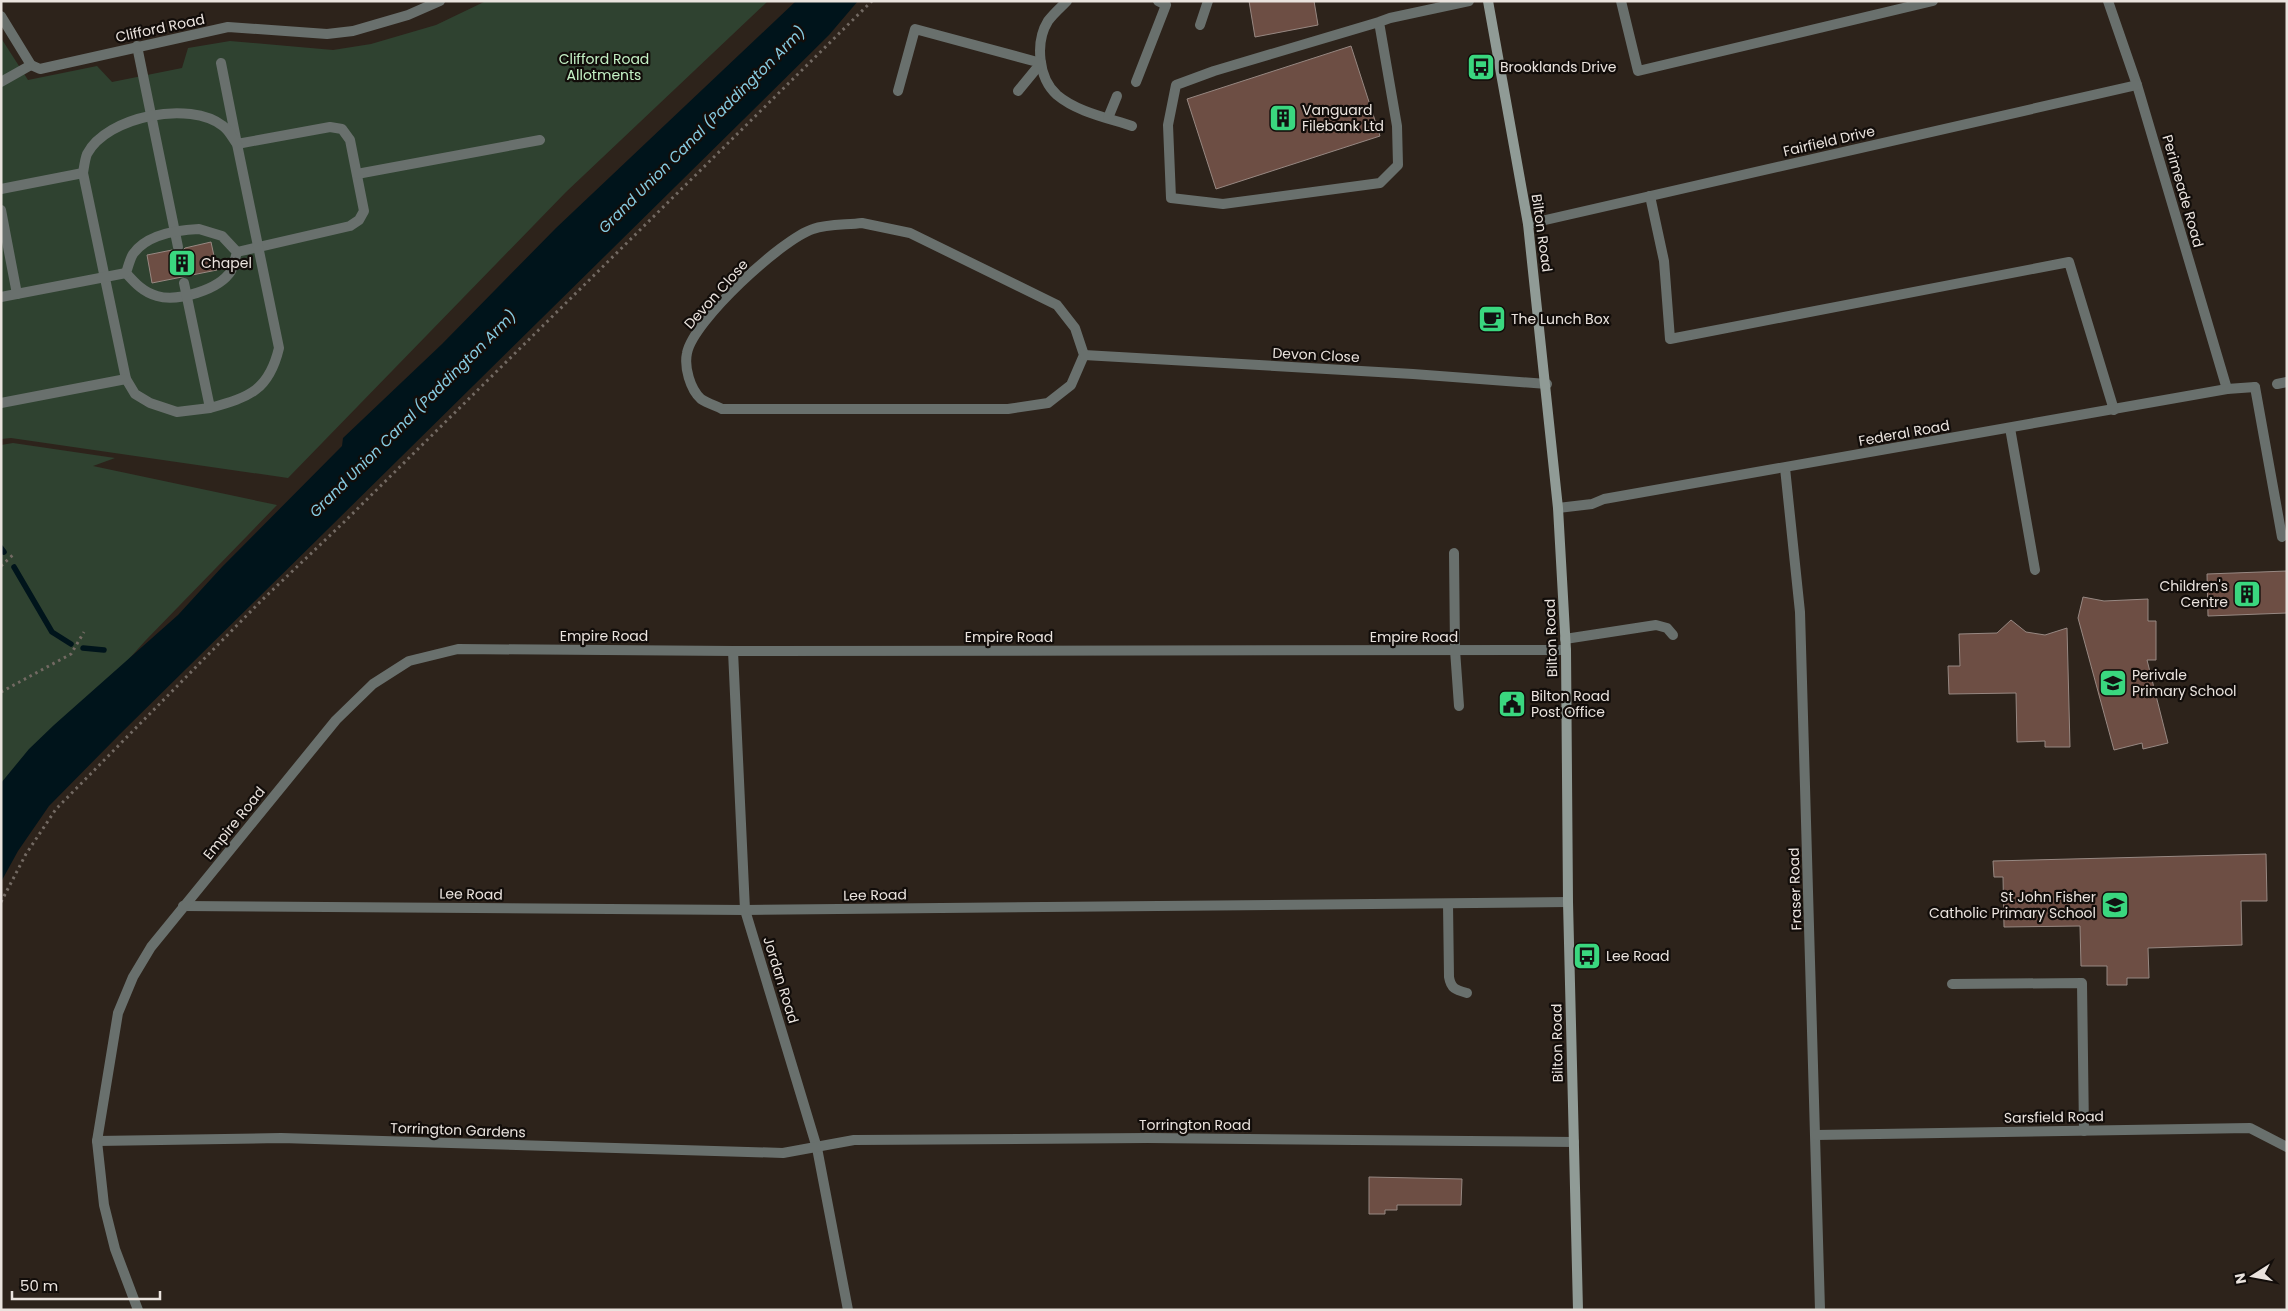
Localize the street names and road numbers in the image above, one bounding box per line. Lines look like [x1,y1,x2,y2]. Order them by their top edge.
street label: Clifford Road [114,9,206,47]
street label: Fairfield Drive [1781,121,1877,161]
street label: Perimeade Road [2157,132,2209,250]
street label: Bilton Road [1527,193,1557,273]
street label: Devon Close [679,255,753,333]
street label: Devon Close [1272,343,1360,367]
street label: Federal Road [1857,415,1951,451]
street label: Bilton Road [1540,598,1562,678]
street label: Empire Road [560,626,648,646]
street label: Empire Road [965,627,1053,647]
street label: Empire Road [1370,627,1458,647]
street label: Empire Road [198,782,270,864]
street label: Fraser Road [1784,847,1806,931]
street label: Lee Road [439,883,503,905]
street label: Lee Road [843,884,907,906]
street label: Jordan Road [758,934,804,1026]
street label: Bilton Road [1546,1004,1568,1082]
street label: Sarsfield Road [2004,1106,2104,1128]
street label: Torrington Road [1139,1115,1251,1135]
street label: Torrington Gardens [390,1118,526,1142]

